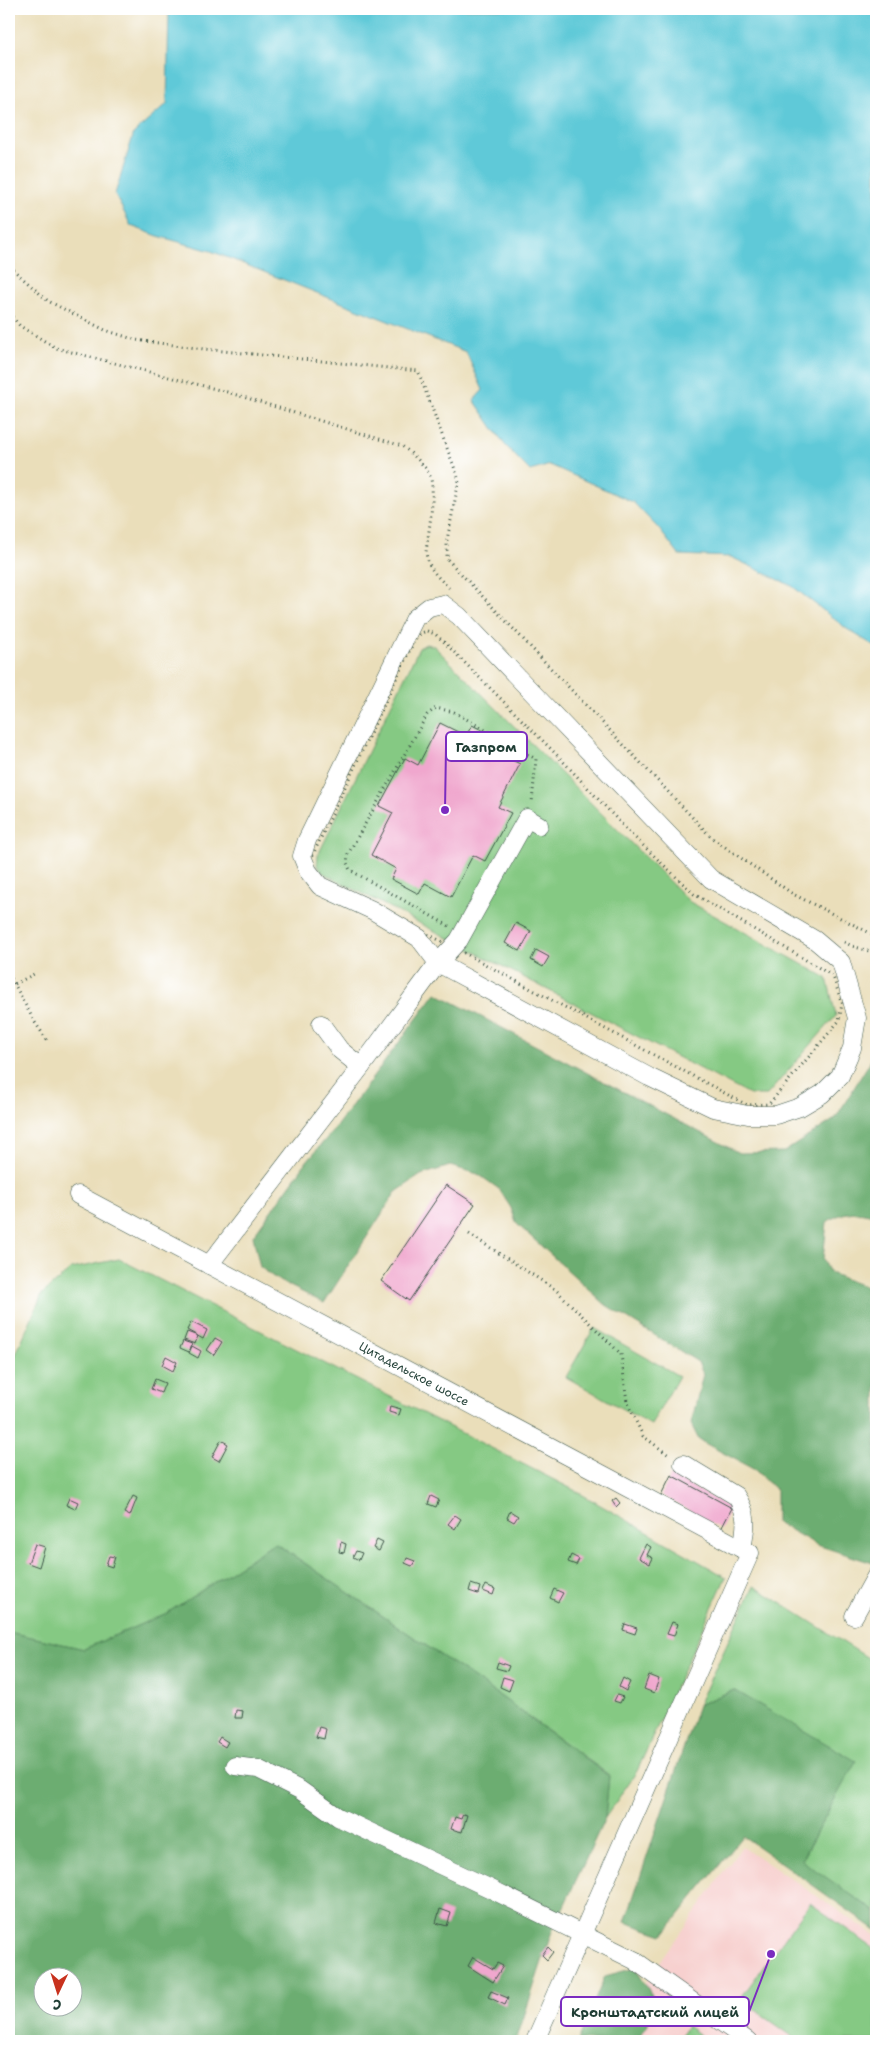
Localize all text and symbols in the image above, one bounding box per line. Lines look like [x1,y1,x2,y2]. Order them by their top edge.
callout: Газпром [446,732,527,761]
text: Газпром [455,738,517,756]
street label: Цитадельское шоссе [356,1338,472,1410]
north arrow [32,1968,82,2018]
text: С [52,1996,62,2014]
callout: Кронштадтский лицей [561,1997,749,2026]
text: Кронштадтский лицей [571,2003,739,2021]

